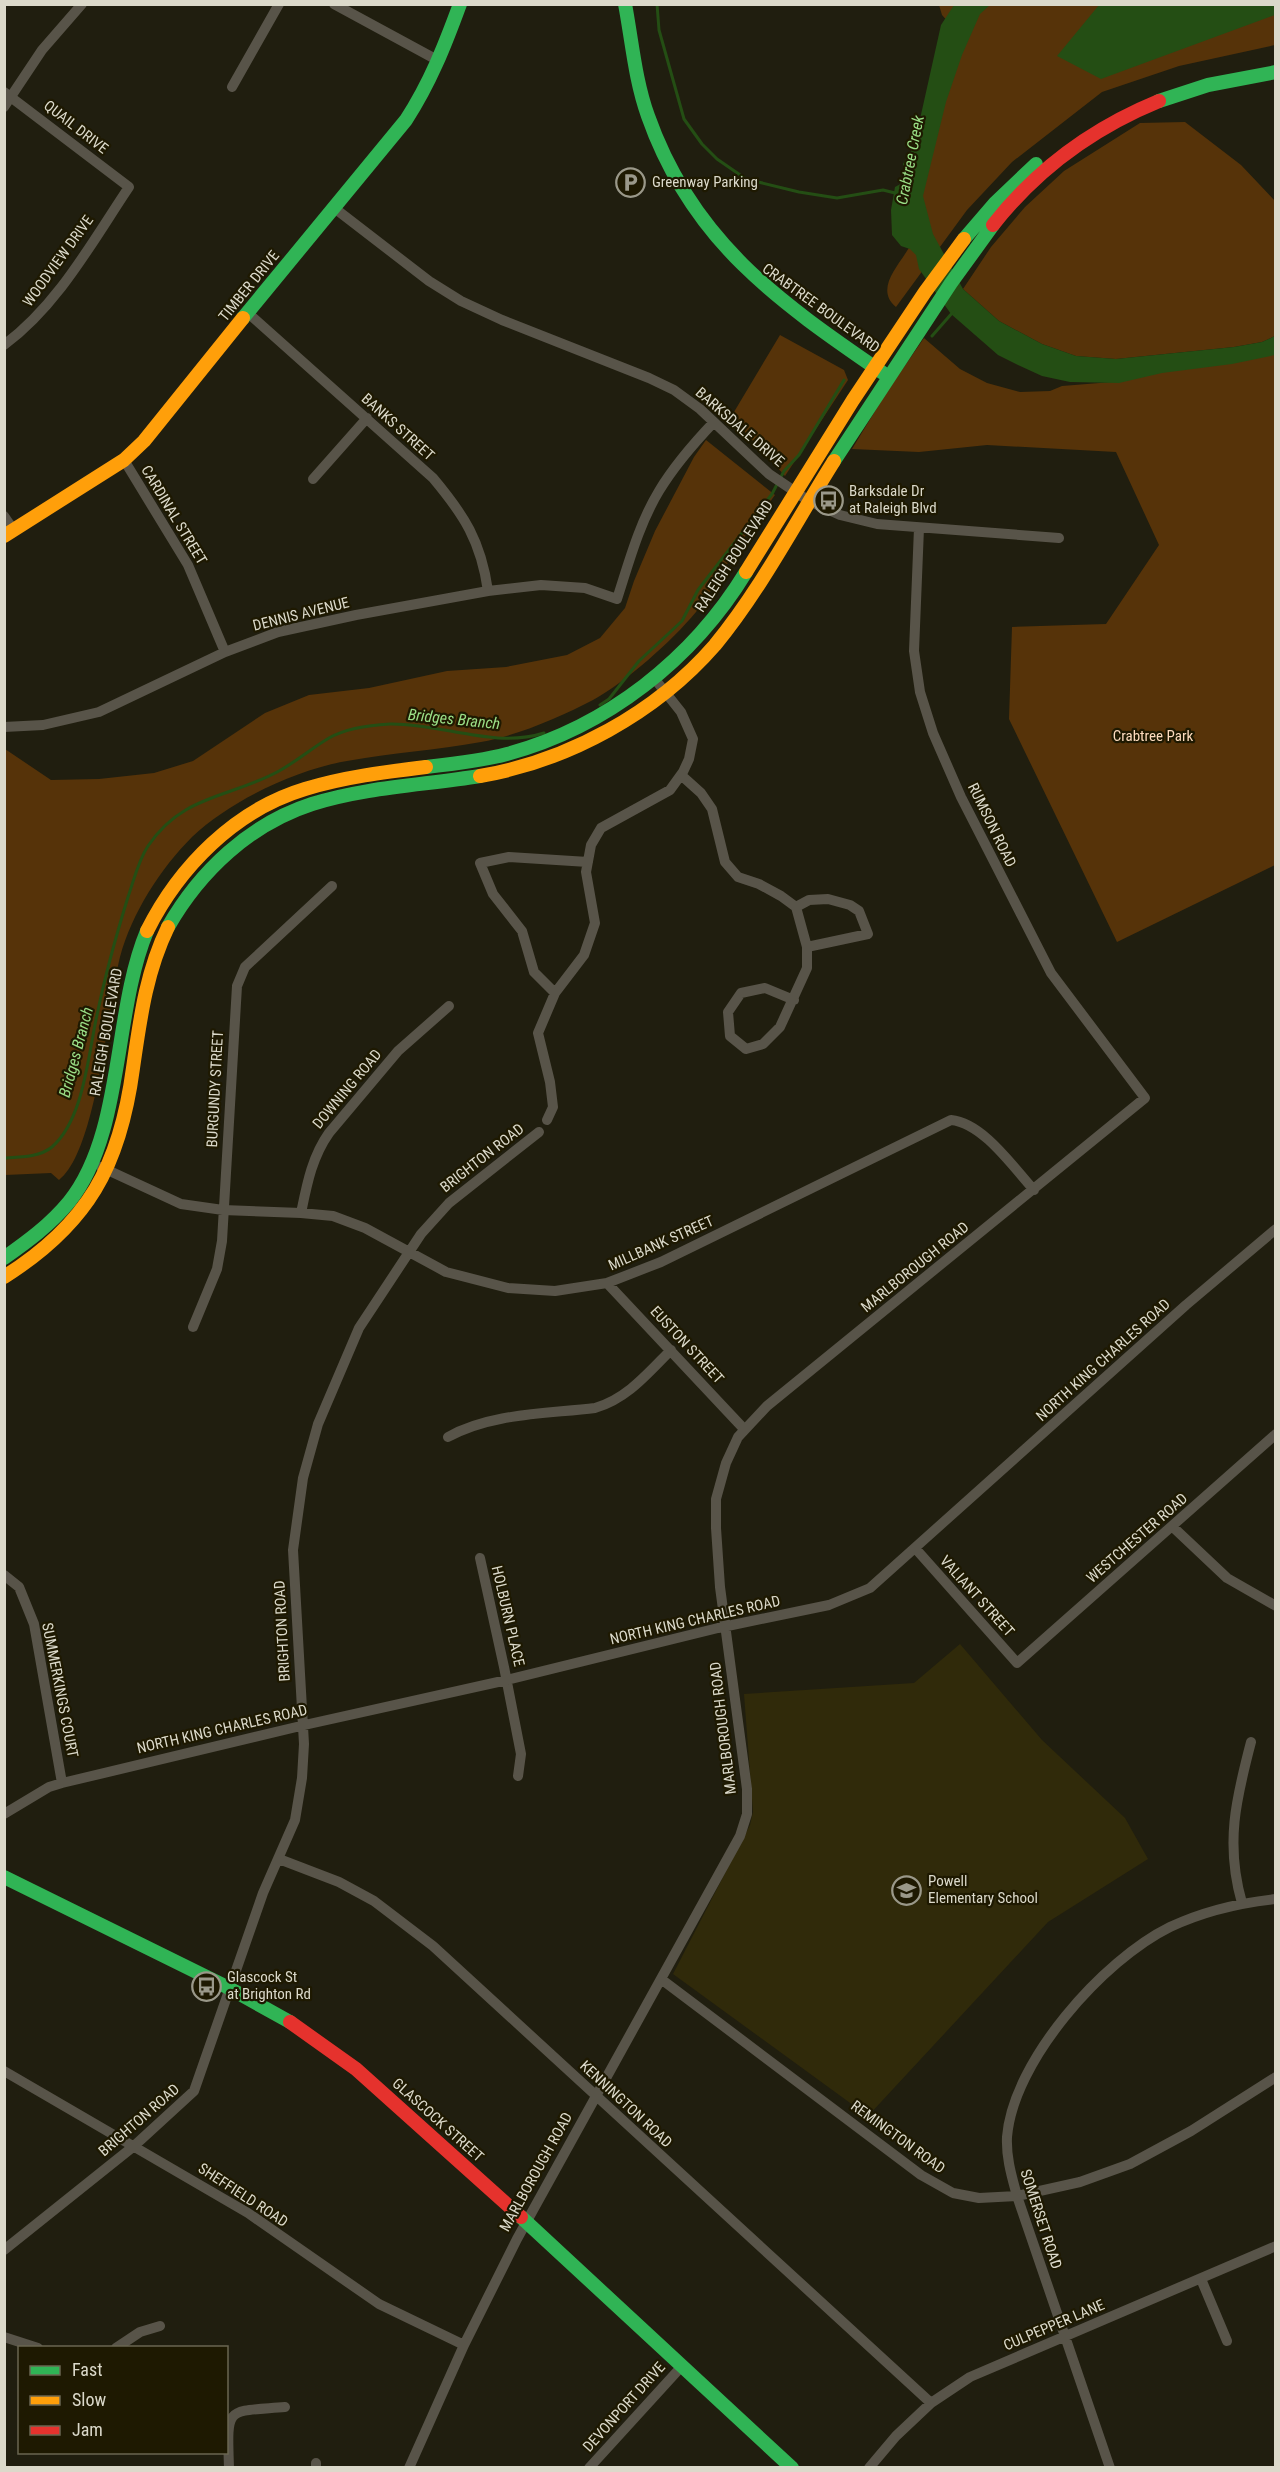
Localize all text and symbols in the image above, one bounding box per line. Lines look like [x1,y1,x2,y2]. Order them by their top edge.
street label: QUAIL DRIVE [40,96,112,158]
water label: Crabtree Creek [892,113,928,206]
parking icon: Greenway Parking [615,166,647,198]
place label: Greenway Parking [652,173,758,191]
street label: WOODVIEW DRIVE [19,212,97,310]
street label: TIMBER DRIVE [215,247,283,325]
street label: CRABTREE BOULEVARD [759,259,883,357]
street label: BARKSDALE DRIVE [692,383,788,471]
street label: BANKS STREET [358,390,438,465]
street label: CARDINAL STREET [137,462,211,568]
place label: Barksdale Dr at Raleigh Blvd [849,482,937,517]
bus stop icon: Barksdale Dr at Raleigh Blvd [812,484,844,516]
street label: RALEIGH BOULEVARD [691,497,777,615]
street label: DENNIS AVENUE [251,593,351,635]
water label: Bridges Branch [407,705,501,733]
park label: Crabtree Park [1113,727,1193,745]
street label: RUMSON ROAD [964,780,1020,870]
street label: RALEIGH BOULEVARD [86,967,126,1097]
water label: Bridges Branch [55,1005,97,1099]
street label: BURGUNDY STREET [203,1030,227,1148]
street label: DOWNING ROAD [309,1046,385,1132]
street label: BRIGHTON ROAD [437,1120,527,1196]
street label: MILLBANK STREET [605,1212,717,1274]
street label: MARLBOROUGH ROAD [857,1218,973,1316]
street label: NORTH KING CHARLES ROAD [1032,1295,1174,1425]
street label: EUSTON STREET [647,1303,728,1388]
street label: WESTCHESTER ROAD [1083,1489,1191,1587]
street label: VALIANT STREET [936,1552,1018,1640]
street label: HOLBURN PLACE [488,1564,528,1668]
street label: BRIGHTON ROAD [270,1580,294,1682]
street label: NORTH KING CHARLES ROAD [608,1592,782,1648]
street label: SUMMERKINGS COURT [38,1621,82,1759]
street label: MARLBOROUGH ROAD [706,1661,740,1795]
street label: NORTH KING CHARLES ROAD [135,1701,309,1757]
place label: Powell Elementary School [928,1872,1038,1907]
school or university icon: Powell Elementary School [891,1874,923,1906]
place label: Glascock St at Brighton Rd [227,1968,311,2003]
bus stop icon: Glascock St at Brighton Rd [190,1970,222,2002]
street label: KENNINGTON ROAD [576,2057,676,2151]
street label: GLASCOCK STREET [389,2074,487,2166]
street label: BRIGHTON ROAD [95,2080,183,2160]
street label: REMINGTON ROAD [847,2097,949,2177]
street label: MARLBOROUGH ROAD [496,2109,576,2235]
street label: SHEFFIELD ROAD [195,2159,291,2231]
street label: SOMERSET ROAD [1016,2167,1066,2271]
street label: CULPEPPER LANE [1001,2296,1107,2354]
legend [18,2346,228,2454]
street label: DEVONPORT DRIVE [579,2358,669,2456]
text: Fast [72,2359,103,2380]
text: Slow [72,2389,107,2410]
text: Jam [72,2419,103,2440]

